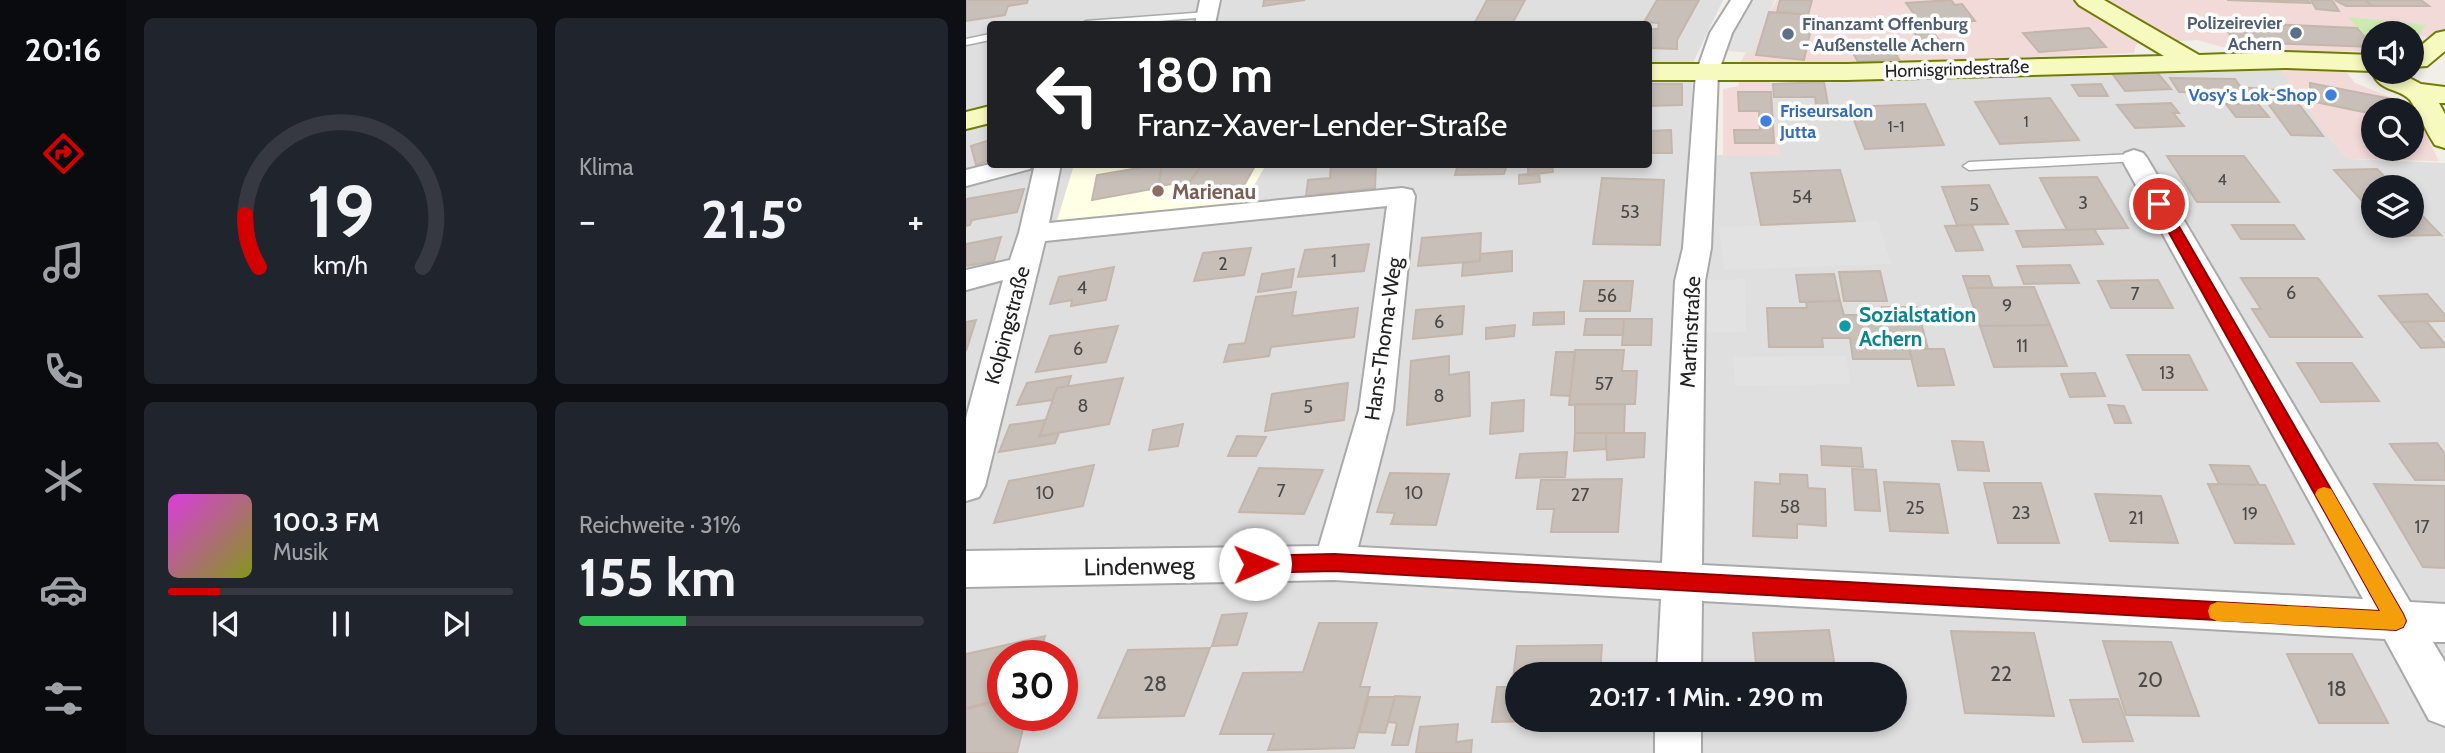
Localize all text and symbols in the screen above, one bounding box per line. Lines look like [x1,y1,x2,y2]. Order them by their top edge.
place label: Polizeirevier Achern [2187,12,2282,55]
place label: Finanzamt Offenburg - Außenstelle Achern [1802,13,1968,56]
map controls [2361,21,2424,238]
button: sound [2361,21,2424,84]
marker: Polizeirevier Achern [2288,25,2304,41]
marker: Finanzamt Offenburg - Außenstelle Achern [1780,26,1796,42]
text: 20:16 [25,30,101,69]
text: 180 m [1137,45,1273,104]
icon: left [1022,49,1113,140]
street label: Hornisgrindestraße [1884,55,2030,83]
place label: Vosy's Lok-Shop [2189,84,2317,106]
marker: Vosy's Lok-Shop [2323,87,2339,103]
button: search [2361,98,2424,161]
place label: Friseursalon Jutta [1779,100,1873,143]
text: Franz-Xaver-Lender-Straße [1137,105,1507,144]
house number: 1 [2023,112,2029,131]
marker: Friseursalon Jutta [1758,113,1774,129]
house number: 1-1 [1888,117,1904,136]
icon: directions [39,129,88,178]
text: Klima [579,153,634,181]
text: 19 [307,167,374,255]
house number: 4 [2217,170,2227,189]
pin [2129,174,2189,234]
button: layers [2361,175,2424,238]
place label: Marienau [1172,179,1256,204]
marker: Marienau [1150,183,1166,199]
icon: arrive [2140,185,2178,223]
house number: 54 [1792,186,1812,208]
text: 21.5° [701,188,802,251]
house number: 3 [2078,192,2088,214]
house number: 5 [1969,194,1979,216]
text: − [579,197,596,244]
text: + [907,197,924,244]
house number: 53 [1620,201,1640,223]
icon: music [39,238,88,287]
text: km/h [313,250,368,280]
house number: 1 [1331,250,1337,272]
house number: 2 [1218,253,1228,275]
street label: Hans-Thoma-Weg [1359,255,1407,422]
street label: Kolpingstraße [979,263,1035,387]
street label: Martinstraße [1675,275,1705,389]
house number: 4 [1077,277,1087,299]
house number: 6 [2286,282,2296,304]
house number: 7 [2130,283,2140,305]
house number: 56 [1597,285,1617,307]
house number: 9 [2002,295,2012,317]
place label: Sozialstation Achern [1859,302,1976,351]
house number: 6 [1434,311,1444,333]
marker: Sozialstation Achern [1837,318,1853,334]
house number: 11 [2016,335,2028,357]
house number: 6 [1073,338,1083,360]
icon: phone [39,347,88,396]
house number: 13 [2159,362,2175,384]
house number: 57 [1595,373,1613,395]
house number: 8 [1434,385,1444,407]
house number: 8 [1078,395,1088,417]
house number: 5 [1303,396,1313,418]
icon: climate [39,456,88,505]
house number: 7 [1276,480,1286,502]
house number: 10 [1036,482,1054,504]
house number: 10 [1405,482,1423,504]
house number: 27 [1571,484,1589,506]
house number: 58 [1780,496,1800,518]
house number: 25 [1905,497,1925,519]
house number: 23 [2011,502,2031,524]
house number: 19 [2242,503,2258,525]
text: 100.3 FM [273,506,380,538]
house number: 21 [2128,507,2144,529]
text: Reichweite · 31% [579,511,741,539]
house number: 17 [2415,516,2429,538]
position arrow [1218,527,1292,601]
text: Musik [273,538,328,566]
text: 155 km [579,546,736,609]
street label: Lindenweg [1083,551,1196,581]
icon: car [39,565,88,614]
icon: previous [207,605,245,643]
icon: pause [322,605,360,643]
icon: next [437,605,475,643]
speed limit sign: 30 [987,640,1078,731]
house number: 22 [1990,661,2012,686]
house number: 20 [2137,667,2163,692]
house number: 28 [1143,671,1167,696]
icon: filters [39,674,88,723]
house number: 18 [2327,676,2347,701]
text: 20:17 · 1 Min. · 290 m [1589,681,1823,713]

